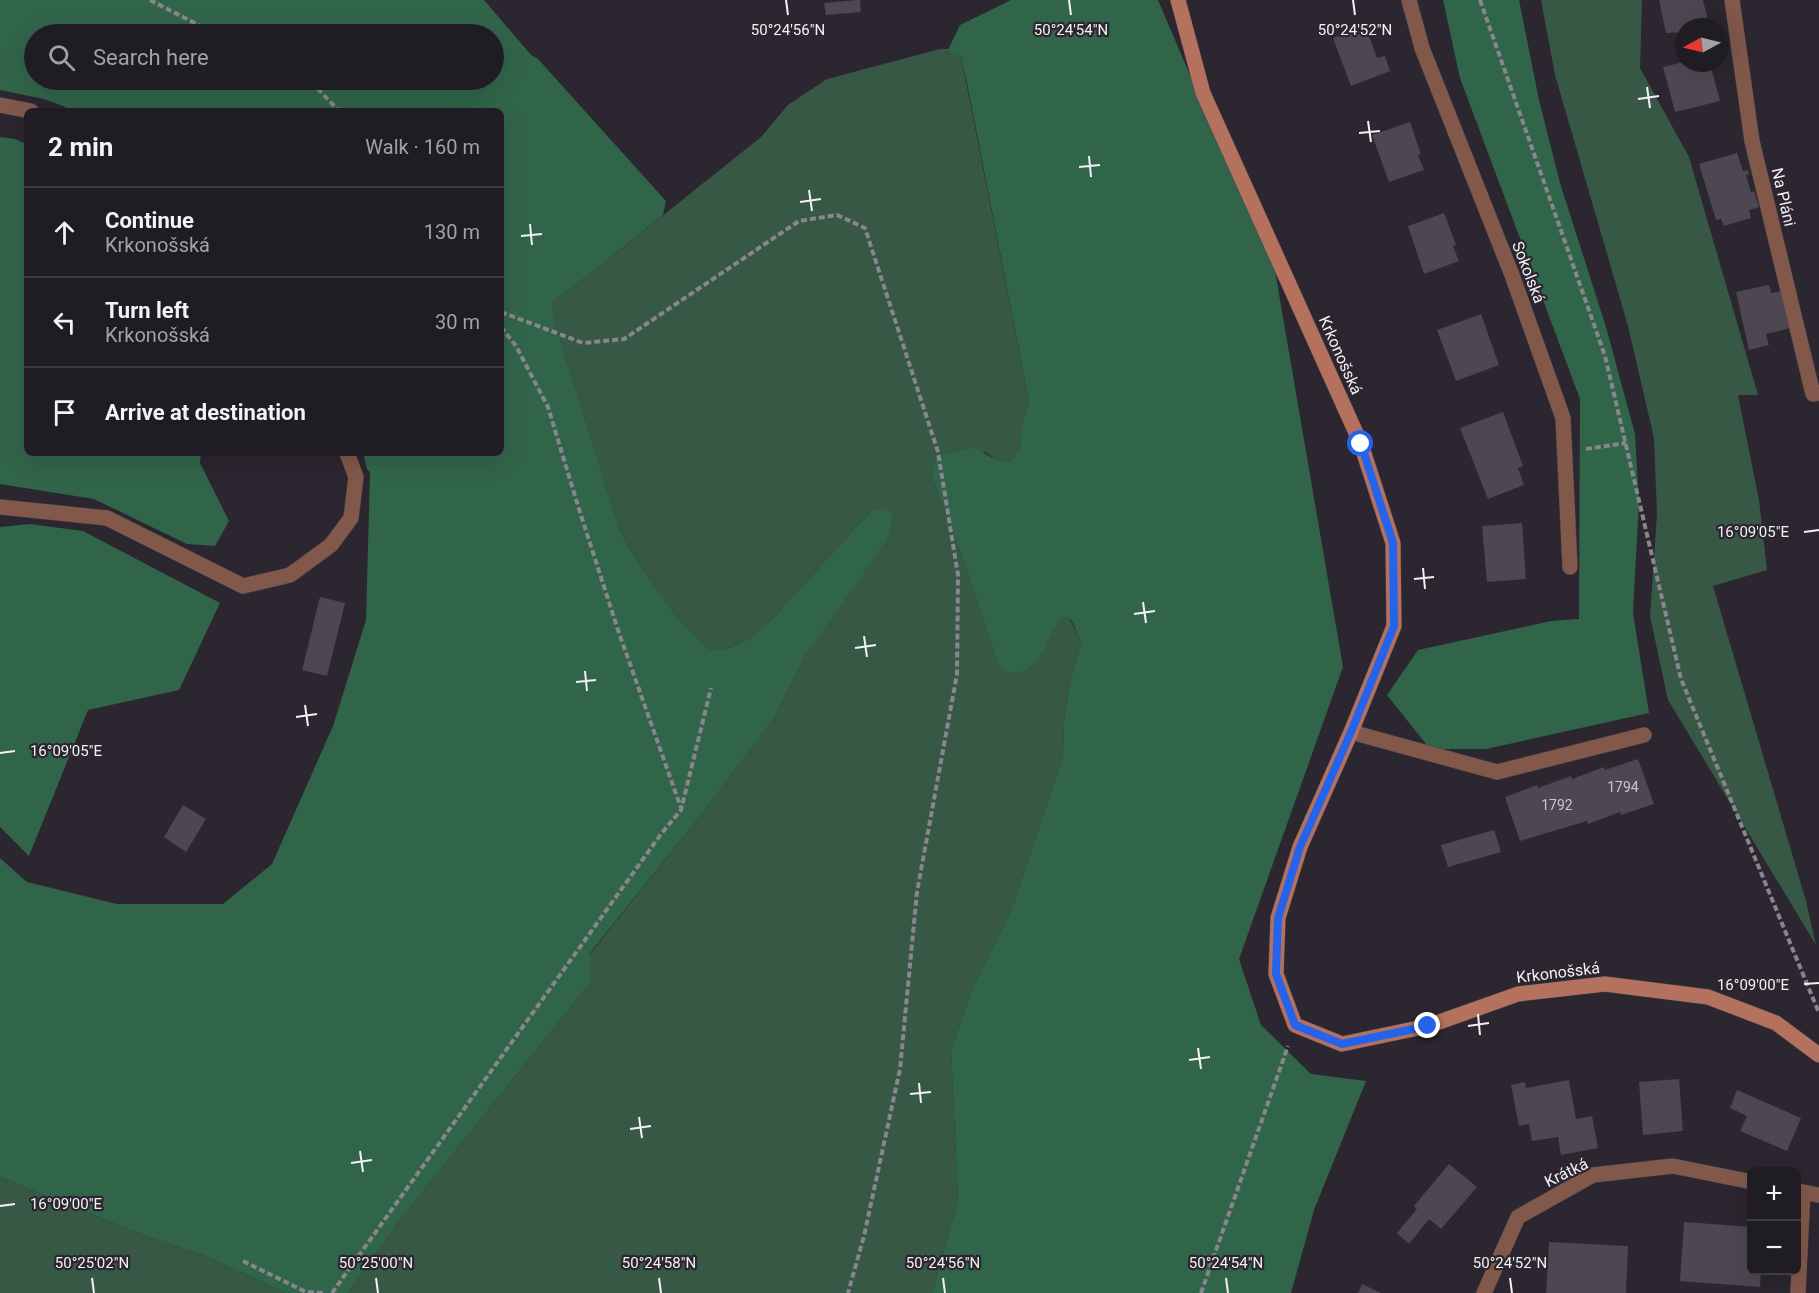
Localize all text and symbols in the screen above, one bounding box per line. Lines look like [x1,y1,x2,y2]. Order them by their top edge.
north arrow [1675,18,1729,72]
text: 50°24'56"N [751,21,825,39]
text: 50°24'54"N [1034,21,1108,39]
text: 50°24'52"N [1318,21,1392,39]
search box [24,24,504,90]
icon: search [45,41,78,74]
text: Search here [93,45,209,70]
text: 2 min [48,132,113,162]
text: Walk · 160 m [365,135,480,159]
street label: Na Pláni [1768,166,1799,228]
text: Continue [105,208,194,233]
icon: ahead [48,216,81,249]
text: 130 m [424,220,480,244]
text: Krkonošská [105,233,210,257]
street label: Sokolská [1508,239,1549,306]
text: Turn left [105,298,189,323]
icon: left [48,306,81,339]
text: 30 m [435,310,480,334]
street label: Krkonošská [1315,313,1366,397]
text: Krkonošská [105,323,210,347]
icon: arrive [48,396,81,429]
text: Arrive at destination [105,400,306,425]
route start [1347,430,1373,456]
text: 16°09'05"E [1717,523,1790,541]
text: 16°09'05"E [30,742,103,760]
house number: 1794 [1607,779,1639,795]
house number: 1792 [1541,797,1573,813]
street label: Krkonošská [1515,958,1601,987]
text: 16°09'00"E [1717,976,1790,994]
route end [1414,1012,1440,1038]
street label: Krátká [1541,1154,1591,1191]
map controls [1747,1167,1801,1275]
button: + [1747,1167,1801,1221]
text: 16°09'00"E [30,1195,103,1213]
button: − [1747,1221,1801,1275]
text: 50°25'02"N [55,1254,129,1272]
text: 50°25'00"N [339,1254,413,1272]
text: 50°24'58"N [622,1254,696,1272]
text: 50°24'56"N [906,1254,980,1272]
text: 50°24'54"N [1189,1254,1263,1272]
text: 50°24'52"N [1473,1254,1547,1272]

